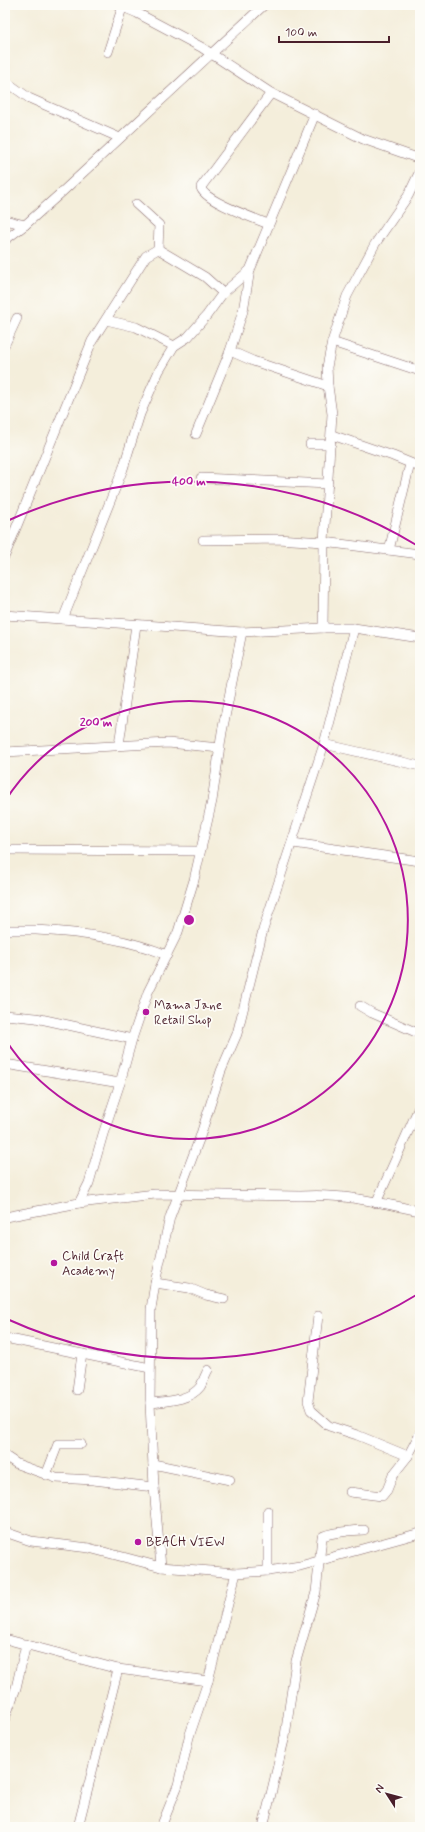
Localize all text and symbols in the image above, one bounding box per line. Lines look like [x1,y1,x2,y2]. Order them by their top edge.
scale bar [279,18,389,44]
text: 100 m [285,25,317,41]
text: 400 m [172,474,206,490]
text: 200 m [80,715,113,731]
centre of rings [182,913,196,927]
place label: Mama Jane Retail Shop [154,997,222,1029]
marker: Mama Jane Retail Shop [141,1007,151,1017]
place label: Child Craft Academy [62,1248,124,1280]
marker: Child Craft Academy [49,1258,59,1268]
place label: BEACH VIEW [146,1534,225,1551]
marker: BEACH VIEW [133,1537,143,1547]
north arrow [367,1774,407,1814]
text: N [372,1782,388,1796]

